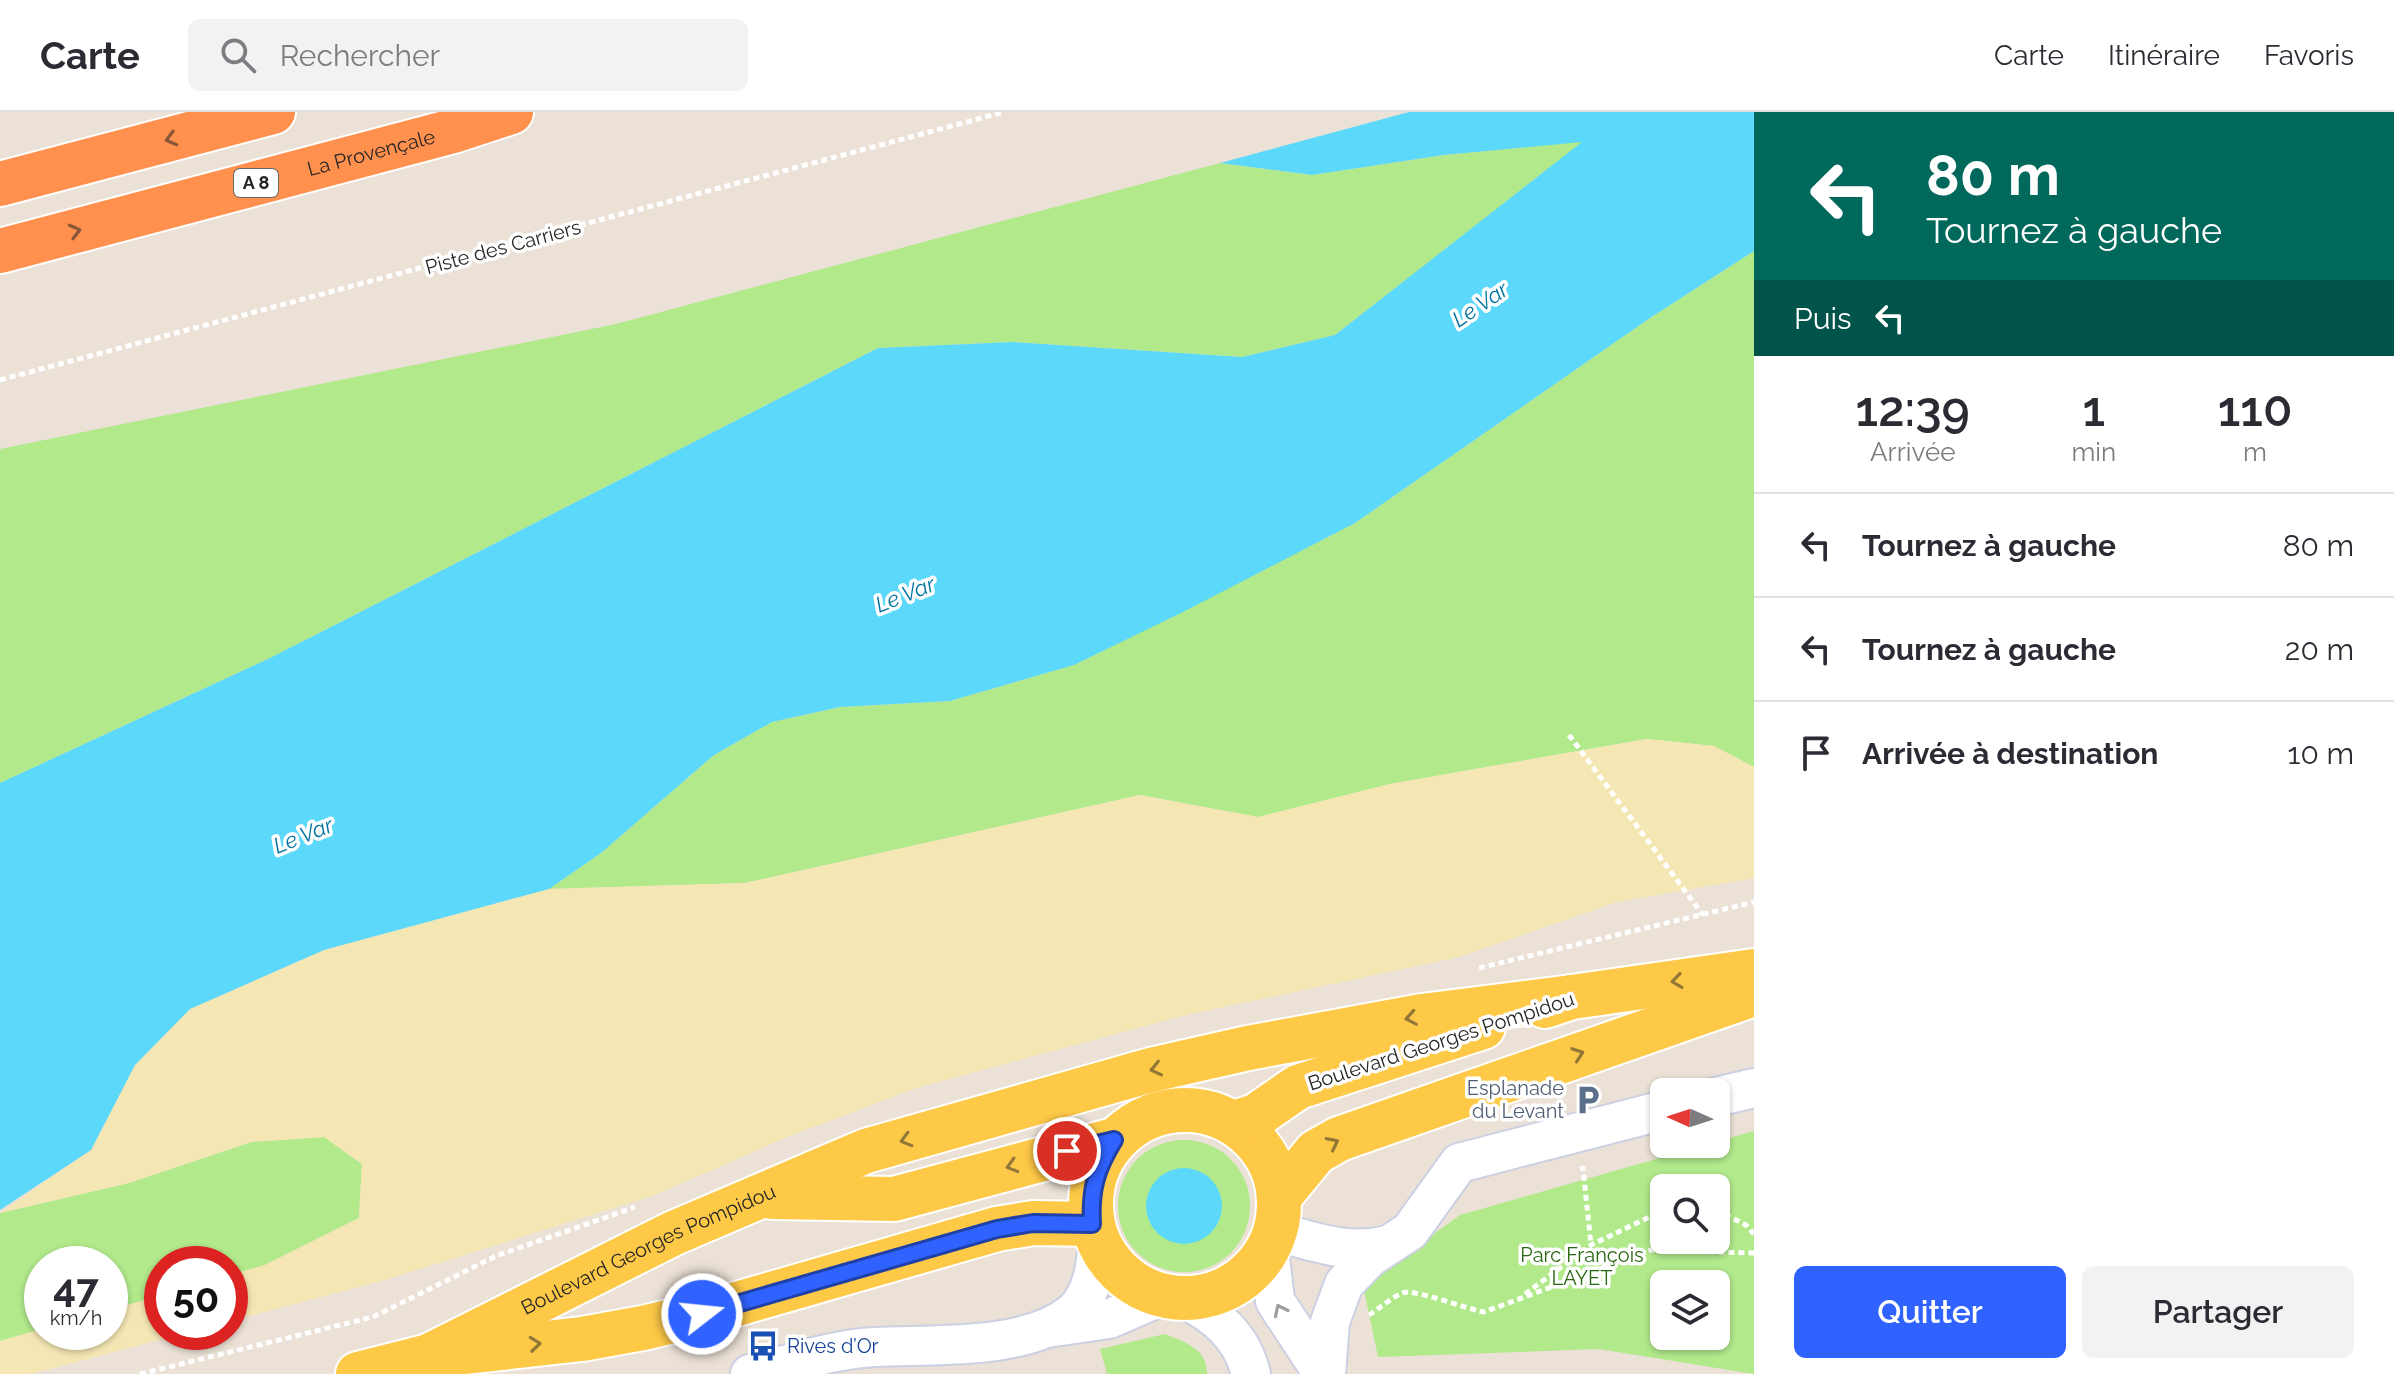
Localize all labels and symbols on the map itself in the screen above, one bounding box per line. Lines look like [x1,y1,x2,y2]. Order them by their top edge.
street label: La Provençale [305,124,438,181]
one-way arrow [165,130,179,147]
road number: A 8 [234,169,278,197]
street label: Piste des Carriers [423,215,583,279]
one-way arrow [68,224,82,241]
water label: Le Var [1447,275,1514,332]
water label: Le Var [871,570,940,618]
water label: Le Var [269,811,338,859]
one-way arrow [1670,973,1683,990]
street label: Boulevard Georges Pompidou [1305,987,1577,1095]
one-way arrow [1405,1009,1418,1026]
one-way arrow [1570,1048,1584,1064]
one-way arrow [1150,1059,1164,1076]
place label: Esplanade du Levant [1467,1076,1564,1123]
north arrow [1650,1078,1730,1158]
parking icon: Esplanade du Levant [1571,1083,1605,1117]
pin [1033,1117,1101,1185]
one-way arrow [900,1130,914,1147]
one-way arrow [1325,1137,1340,1153]
one-way arrow [1005,1157,1019,1174]
street label: Boulevard Georges Pompidou [517,1179,779,1320]
park label: Parc François LAYET [1520,1243,1644,1290]
speed limit sign: 50 [144,1246,248,1350]
position arrow [660,1272,744,1356]
one-way arrow [1274,1303,1290,1318]
bus stop icon: Rives d’Or [746,1329,780,1363]
place label: Rives d’Or [787,1334,879,1358]
one-way arrow [529,1336,542,1353]

